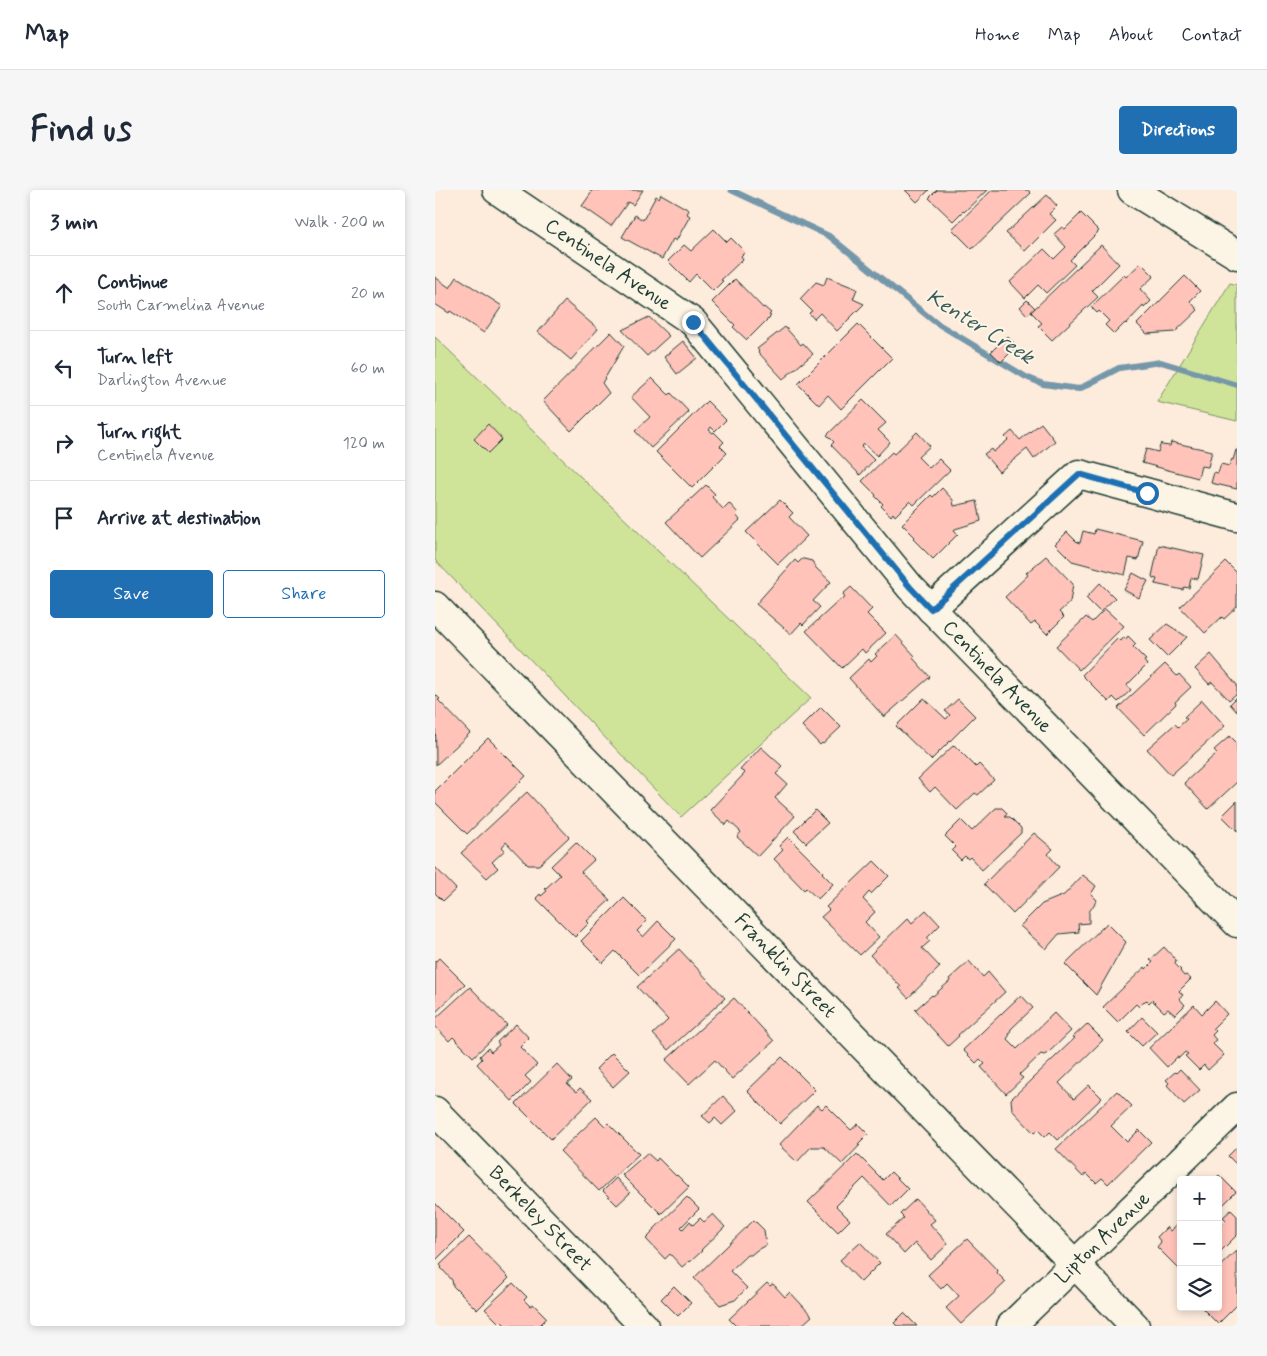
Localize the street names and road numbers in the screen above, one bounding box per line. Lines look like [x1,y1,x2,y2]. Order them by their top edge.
street label: Centinela Avenue [539,213,677,317]
street label: Centinela Avenue [936,615,1058,739]
street label: Franklin Street [728,908,842,1024]
street label: Berkeley Street [482,1160,598,1278]
street label: Lipton Avenue [1049,1186,1157,1290]

